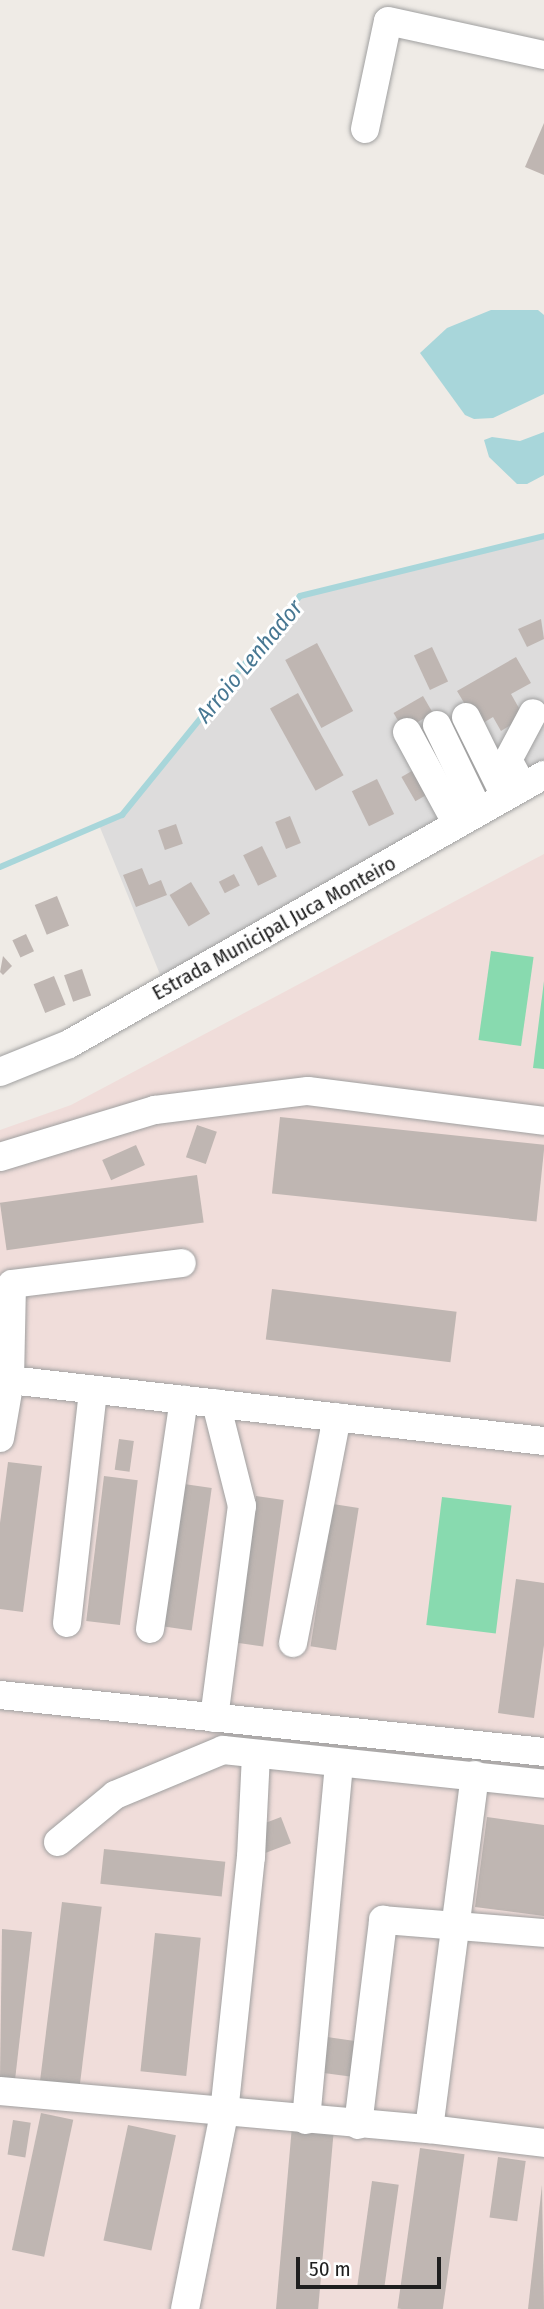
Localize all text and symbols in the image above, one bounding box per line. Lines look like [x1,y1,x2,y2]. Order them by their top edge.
water label: Arroio Lenhador [190,594,308,728]
street label: Estrada Municipal Juca Monteiro [148,850,400,1006]
scale bar [299,2242,444,2286]
text: 50 m [309,2256,351,2282]

